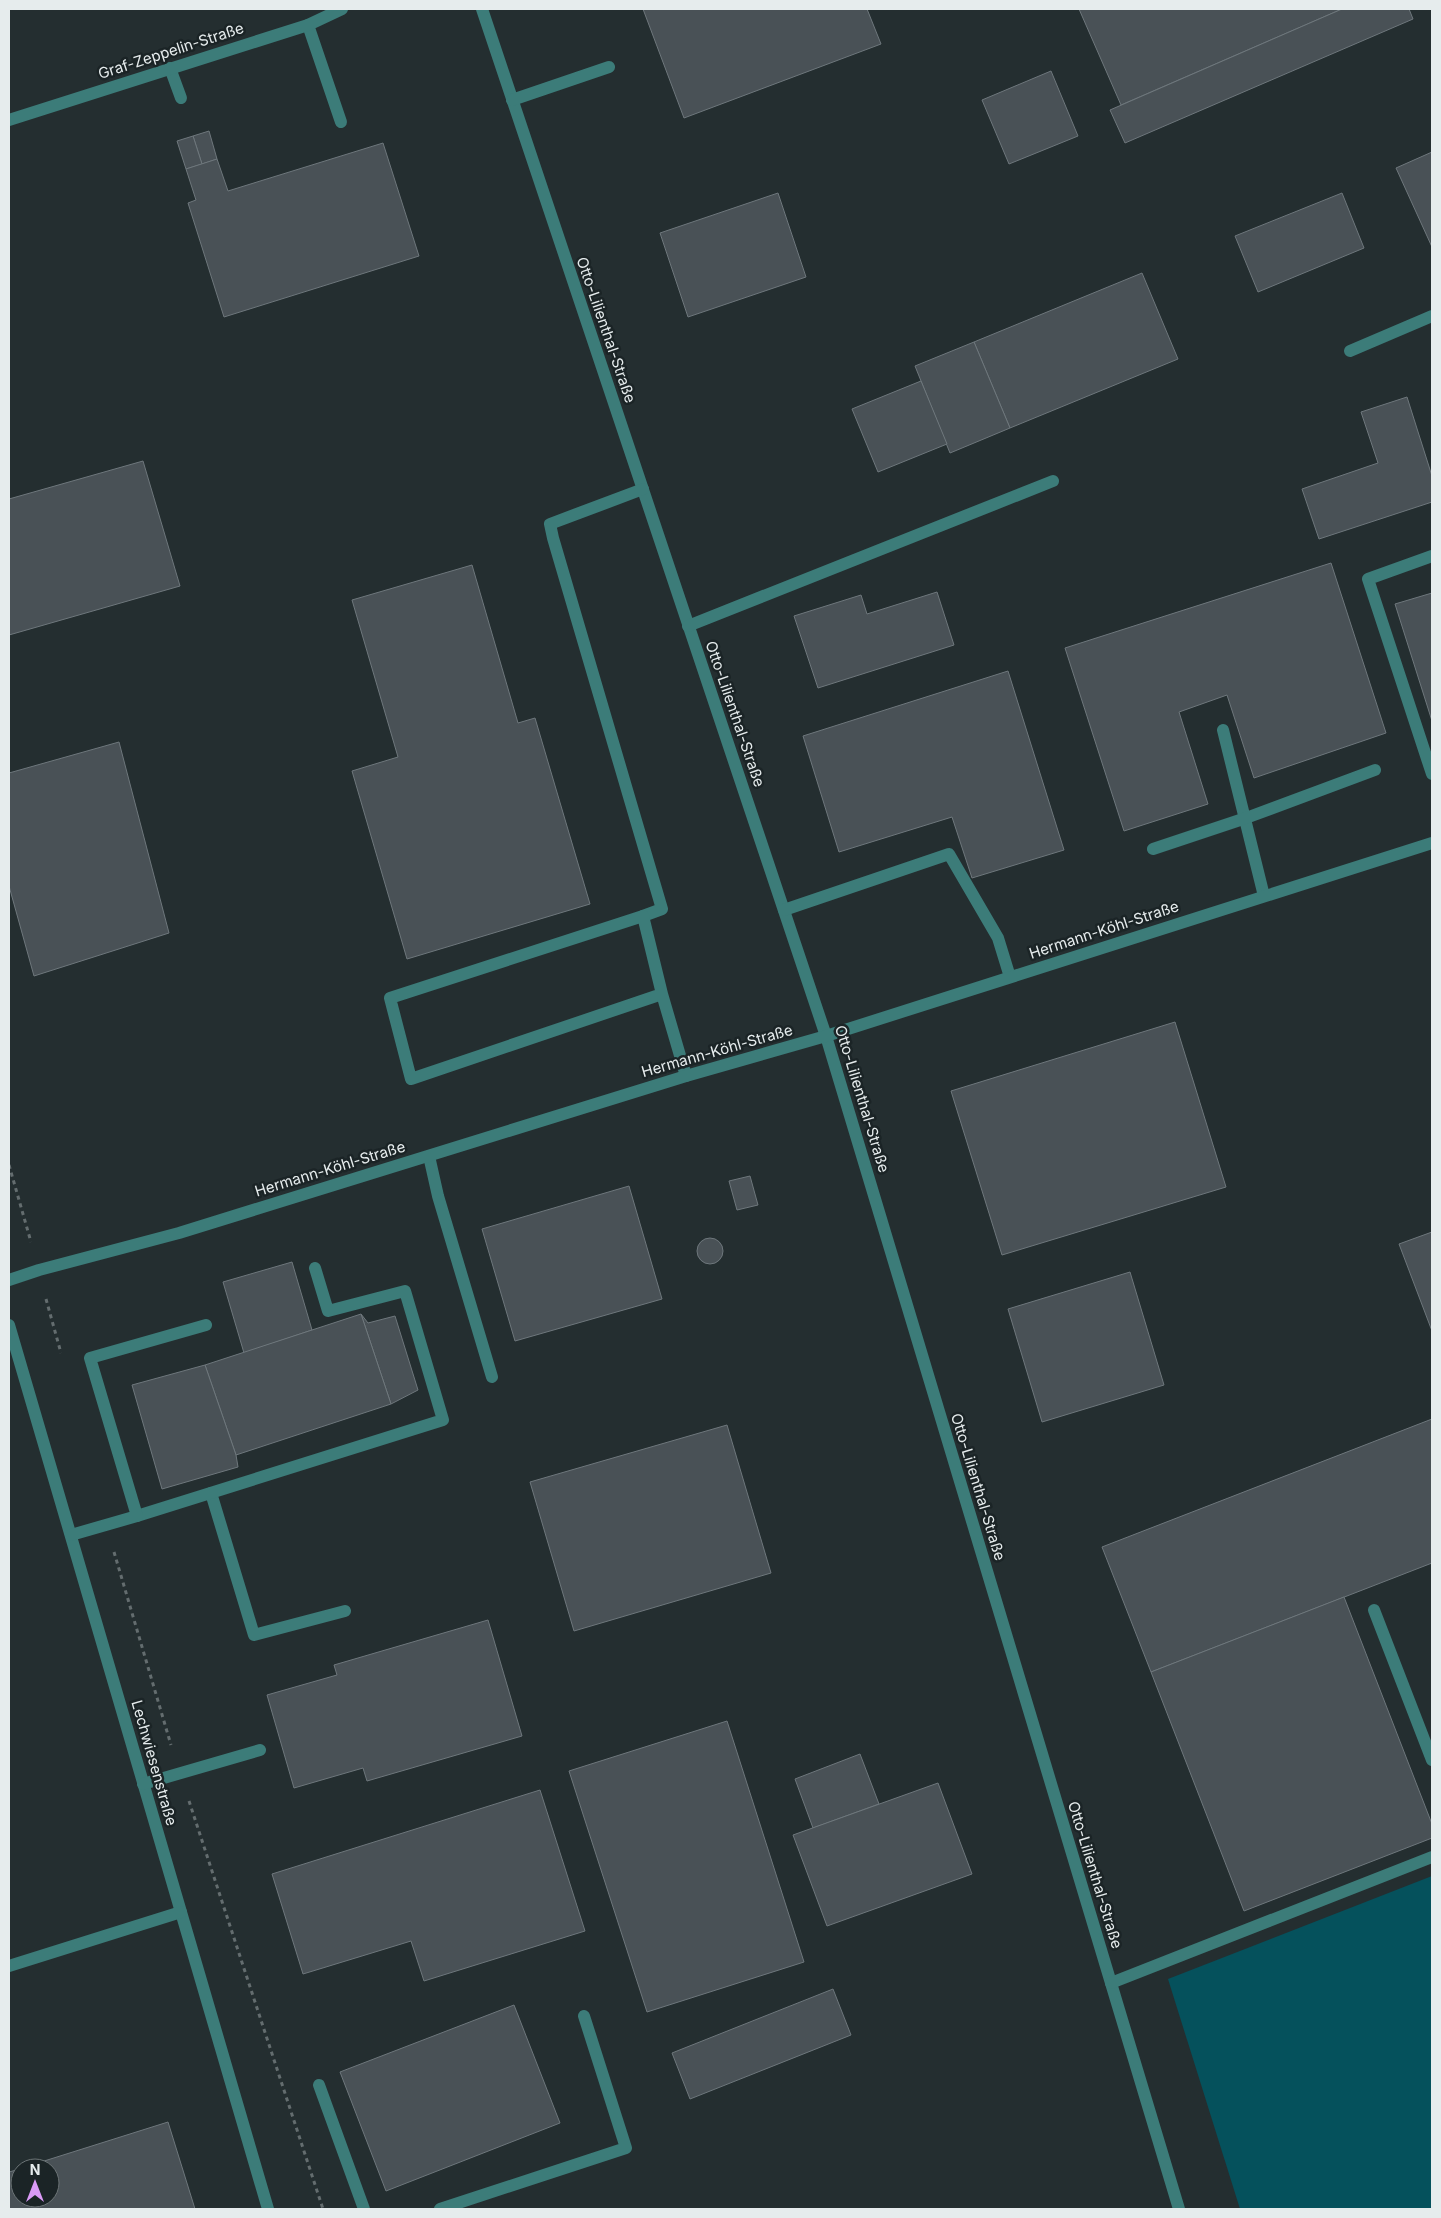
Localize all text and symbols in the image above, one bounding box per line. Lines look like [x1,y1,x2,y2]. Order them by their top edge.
street label: Graf-Zeppelin-Straße [96,18,246,83]
street label: Otto-Lilienthal-Straße [573,254,640,405]
street label: Otto-Lilienthal-Straße [702,638,769,789]
street label: Hermann-Köhl-Straße [1027,896,1181,963]
street label: Hermann-Köhl-Straße [639,1020,795,1081]
street label: Otto-Lilienthal-Straße [831,1023,894,1175]
street label: Hermann-Köhl-Straße [252,1137,407,1200]
street label: Otto-Lilienthal-Straße [947,1411,1010,1563]
street label: Lechwiesenstraße [127,1698,181,1828]
street label: Otto-Lilienthal-Straße [1064,1799,1127,1951]
north arrow [10,2158,60,2208]
text: N [30,2161,40,2178]

